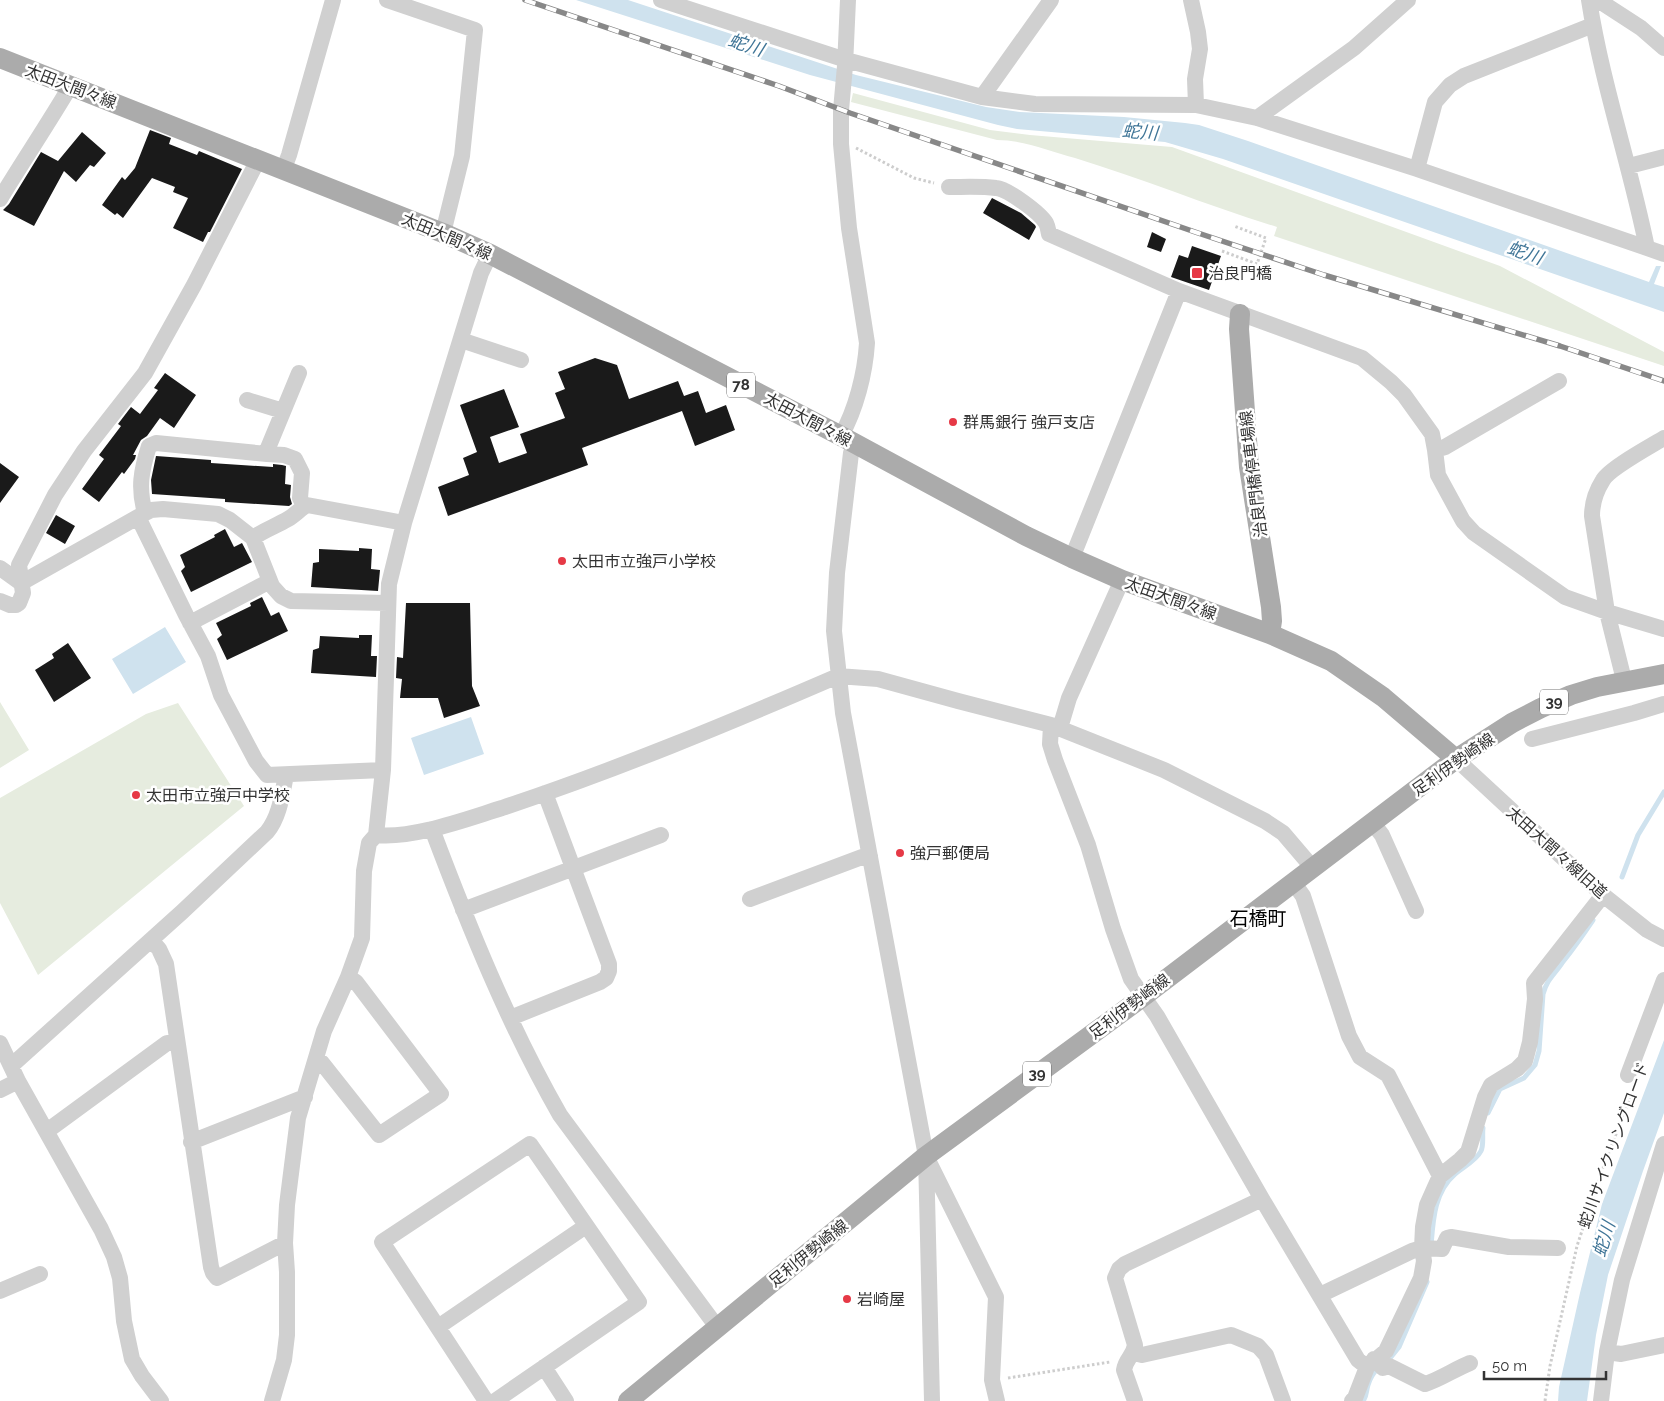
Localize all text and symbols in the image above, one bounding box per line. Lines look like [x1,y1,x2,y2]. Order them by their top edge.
water label: 蛇川 [726,29,768,61]
street label: 太田大間々線 [23,60,119,113]
water label: 蛇川 [1121,119,1161,144]
street label: 太田大間々線 [399,209,495,264]
water label: 蛇川 [1505,237,1547,269]
place label: 治良門橋 [1208,264,1272,283]
marker: 治良門橋 [1190,266,1204,280]
road number: 78 [727,372,755,398]
street label: 太田大間々線 [761,389,855,450]
street label: 治良門橋停車場線 [1236,409,1271,539]
place label: 群馬銀行 強戸支店 [963,413,1095,432]
marker: 群馬銀行 強戸支店 [947,416,959,428]
place label: 太田市立強戸小学校 [572,552,716,571]
marker: 太田市立強戸小学校 [556,555,568,567]
street label: 太田大間々線 [1122,573,1219,624]
road number: 39 [1540,690,1568,714]
street label: 足利伊勢崎線 [1409,729,1498,800]
place label: 太田市立強戸中学校 [146,786,290,805]
marker: 太田市立強戸中学校 [130,789,142,801]
street label: 太田大間々線旧道 [1503,802,1611,902]
place label: 強戸郵便局 [910,844,990,863]
marker: 強戸郵便局 [894,847,906,859]
district label: 石橋町 [1229,907,1287,929]
street label: 足利伊勢崎線 [1085,970,1173,1043]
street label: 蛇川サイクリングロード [1574,1059,1652,1231]
road number: 39 [1023,1062,1051,1086]
street label: 足利伊勢崎線 [765,1216,852,1291]
water label: 蛇川 [1588,1217,1619,1259]
place label: 岩崎屋 [857,1290,905,1309]
marker: 岩崎屋 [841,1293,853,1305]
scale bar [1484,1348,1606,1380]
text: 50 m [1492,1357,1527,1375]

